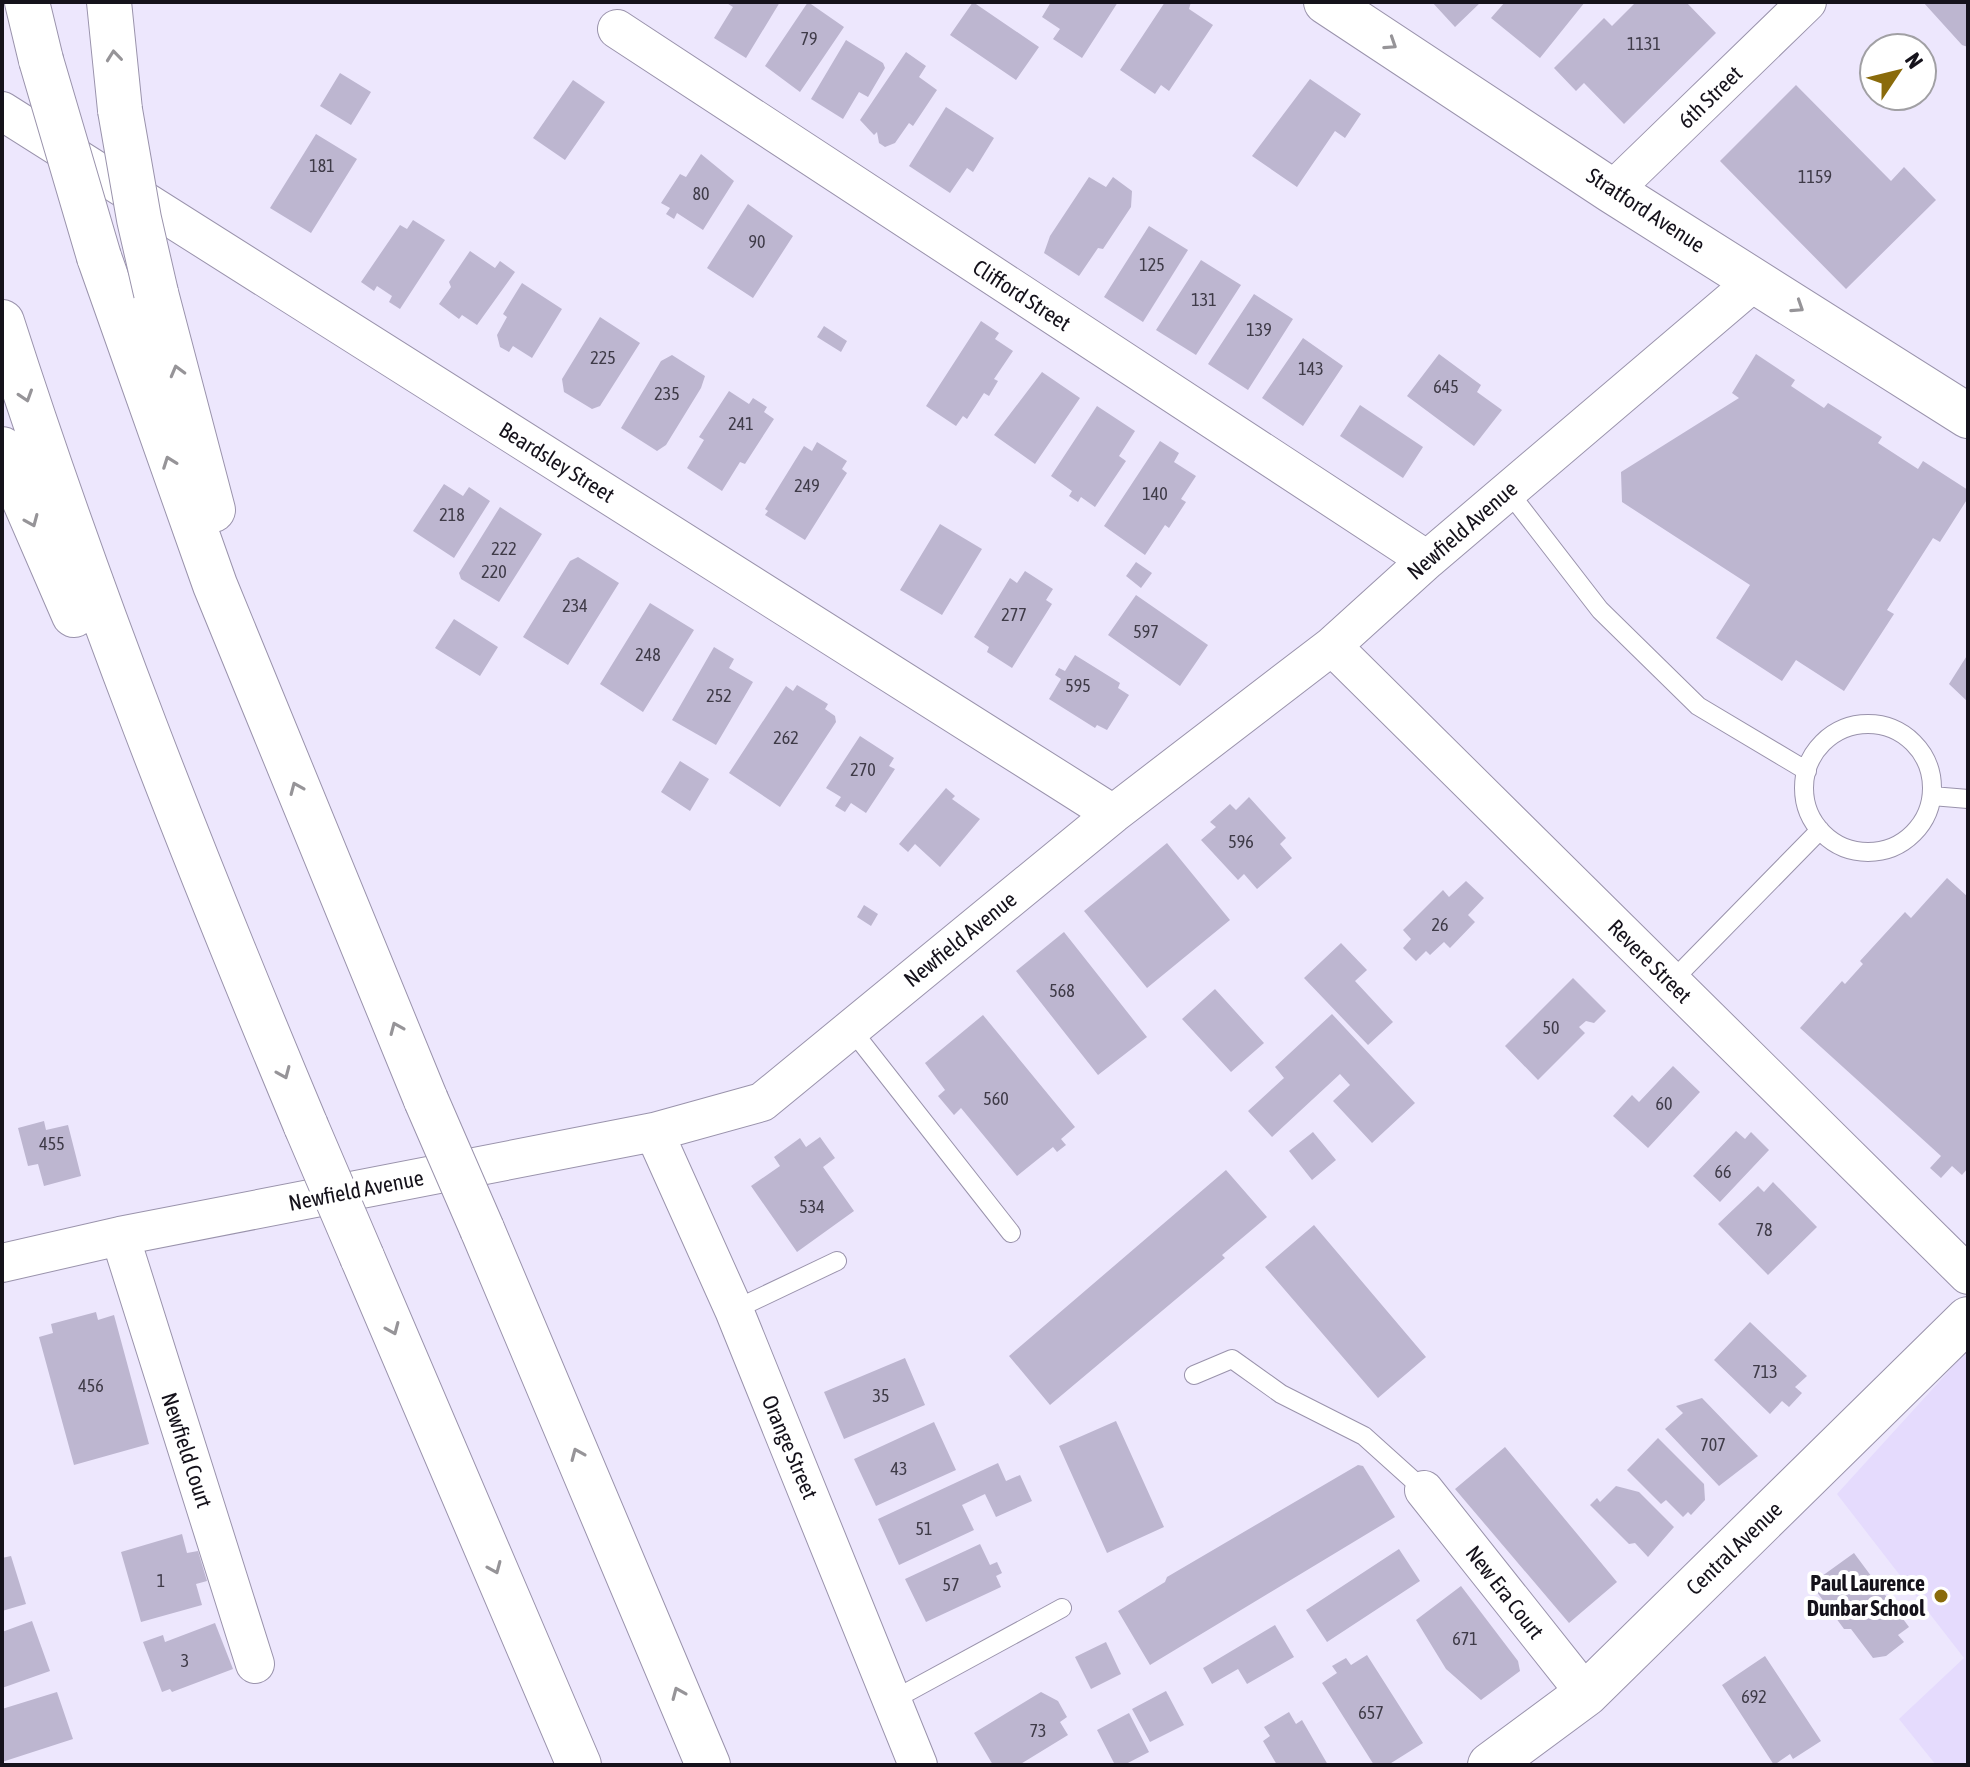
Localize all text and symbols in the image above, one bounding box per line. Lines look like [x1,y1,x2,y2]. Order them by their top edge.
house number: 79 [801,28,817,49]
north arrow [1858,32,1938,112]
house number: 1131 [1627,33,1661,54]
one-way arrow [1383,35,1397,50]
text: N [1900,48,1929,73]
one-way arrow [106,49,123,62]
street label: 6th Street [1673,60,1747,134]
house number: 181 [309,155,335,176]
street label: Stratford Avenue [1582,162,1710,258]
house number: 1159 [1798,166,1832,187]
house number: 80 [693,183,709,204]
house number: 90 [749,231,765,252]
street label: Clifford Street [968,254,1076,336]
house number: 125 [1139,254,1165,275]
house number: 131 [1191,289,1217,310]
one-way arrow [1789,297,1803,312]
house number: 139 [1246,319,1272,340]
house number: 225 [590,347,616,368]
house number: 143 [1298,358,1324,379]
one-way arrow [169,365,186,379]
house number: 645 [1433,376,1459,397]
house number: 235 [654,383,680,404]
one-way arrow [17,389,33,403]
house number: 241 [728,413,754,434]
street label: Beardsley Street [495,416,619,508]
one-way arrow [162,456,179,470]
house number: 249 [794,475,820,496]
street label: Newfield Avenue [1402,475,1522,585]
house number: 140 [1142,483,1168,504]
house number: 218 [439,504,465,525]
one-way arrow [23,512,39,527]
house number: 222 [491,538,517,559]
house number: 220 [481,561,507,582]
house number: 234 [562,595,588,616]
house number: 277 [1001,604,1027,625]
house number: 597 [1133,621,1159,642]
house number: 248 [635,644,661,665]
house number: 595 [1065,675,1091,696]
house number: 252 [706,685,732,706]
house number: 262 [773,727,799,748]
house number: 270 [850,759,876,780]
one-way arrow [290,782,306,796]
house number: 596 [1228,831,1254,852]
street label: Newfield Avenue [899,886,1021,992]
house number: 26 [1432,914,1448,935]
street label: Revere Street [1603,914,1697,1008]
house number: 568 [1049,980,1075,1001]
house number: 50 [1543,1017,1559,1038]
one-way arrow [389,1022,406,1036]
one-way arrow [275,1065,291,1080]
house number: 560 [983,1088,1009,1109]
house number: 60 [1656,1093,1672,1114]
house number: 455 [39,1133,65,1154]
house number: 66 [1715,1161,1731,1182]
street label: Newfield Avenue [286,1164,426,1216]
house number: 534 [799,1196,825,1217]
house number: 78 [1756,1219,1772,1240]
one-way arrow [383,1321,400,1335]
house number: 713 [1752,1361,1778,1382]
house number: 456 [78,1375,104,1396]
house number: 35 [873,1385,889,1406]
street label: Newfield Court [156,1389,218,1511]
street label: Orange Street [757,1391,823,1503]
house number: 707 [1700,1434,1726,1455]
one-way arrow [570,1448,586,1462]
house number: 43 [891,1458,907,1479]
street label: Central Avenue [1681,1496,1787,1600]
house number: 51 [916,1518,932,1539]
street label: New Era Court [1461,1540,1549,1644]
one-way arrow [485,1560,501,1574]
house number: 1 [157,1570,165,1591]
place label: Paul Laurence Dunbar School [1807,1570,1926,1621]
house number: 57 [943,1574,959,1595]
marker: Paul Laurence Dunbar School [1932,1587,1950,1605]
house number: 671 [1452,1628,1478,1649]
house number: 3 [181,1650,189,1671]
house number: 692 [1741,1686,1767,1707]
one-way arrow [671,1687,687,1701]
house number: 657 [1358,1702,1384,1723]
house number: 73 [1030,1720,1046,1741]

